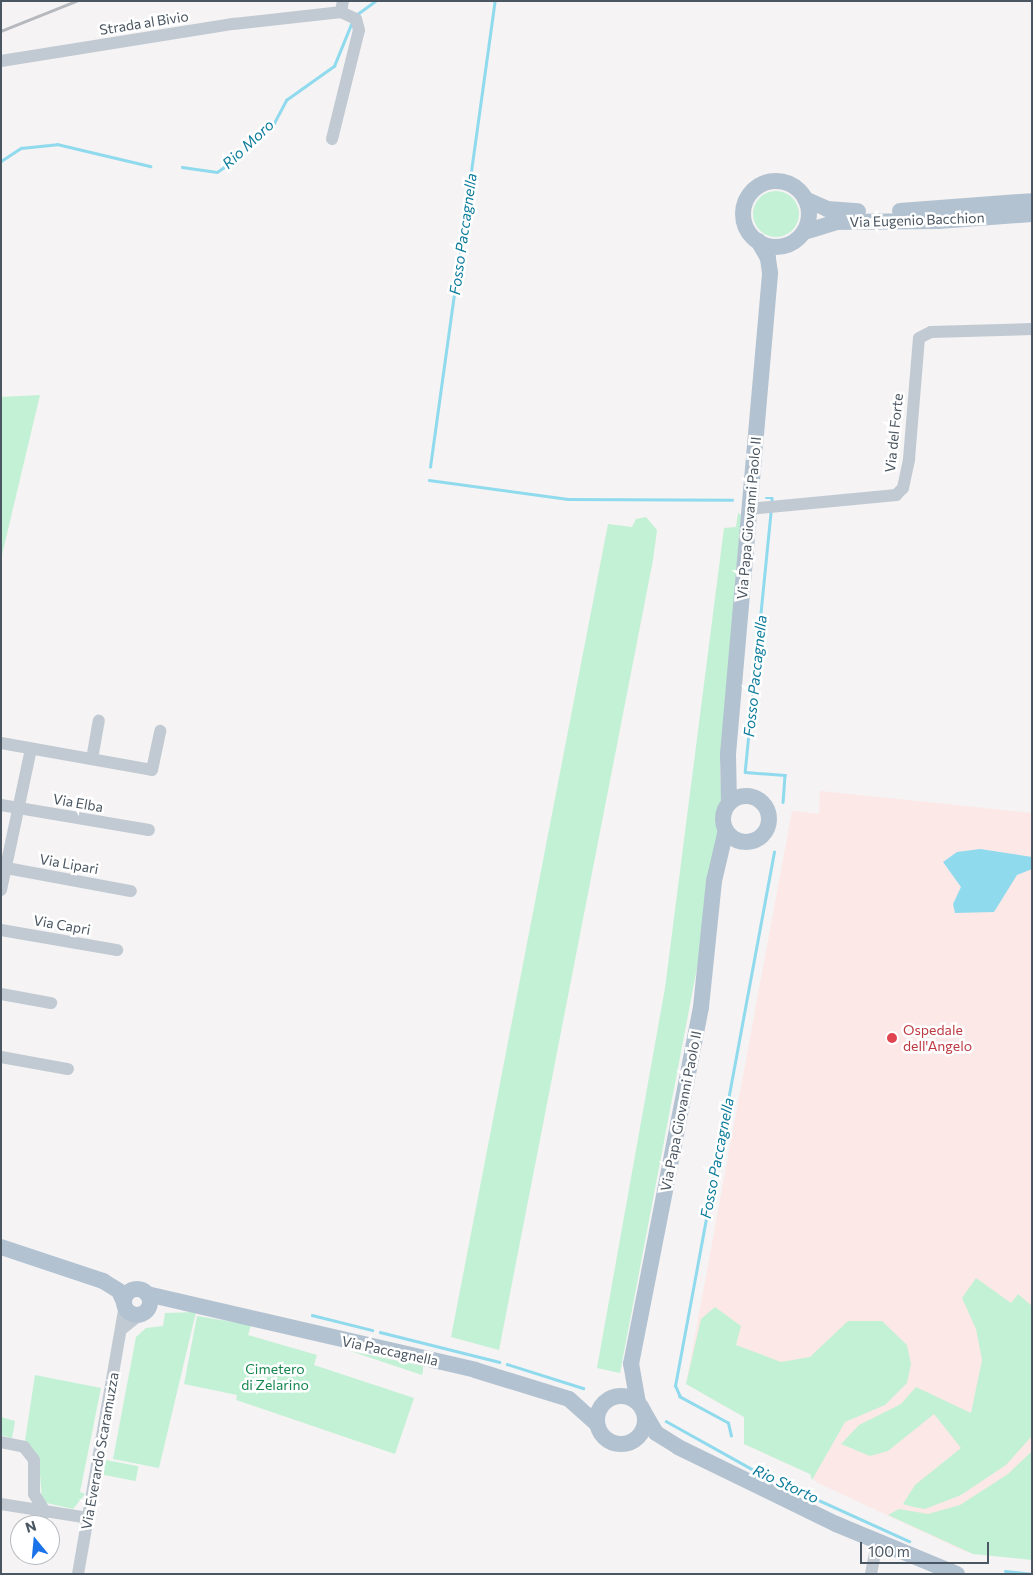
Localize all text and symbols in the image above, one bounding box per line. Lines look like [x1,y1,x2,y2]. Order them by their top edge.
street label: Strada al Bivio [98,8,190,38]
water label: Rio Moro [219,116,277,172]
water label: Fosso Paccagnella [446,172,480,296]
street label: Via Eugenio Bacchion [849,209,985,231]
street label: Via del Forte [881,393,907,473]
street label: Via Papa Giovanni Paolo II [734,436,764,600]
water label: Fosso Paccagnella [740,614,770,738]
street label: Via Elba [52,790,104,816]
street label: Via Lipari [38,851,100,877]
street label: Via Capri [32,912,92,938]
place label: Ospedale dell'Angelo [903,1022,972,1054]
street label: Via Papa Giovanni Paolo II [657,1029,705,1193]
marker: Ospedale dell'Angelo [885,1031,899,1045]
water label: Fosso Paccagnella [696,1096,738,1220]
street label: Via Paccagnella [340,1333,440,1369]
park label: Cimetero di Zelarino [241,1361,309,1394]
street label: Via Everardo Scaramuzza [78,1371,122,1531]
water label: Rio Storto [750,1461,822,1507]
north arrow [10,1515,60,1565]
text: N [23,1516,38,1536]
scale bar [863,1532,992,1564]
text: 100 m [868,1542,910,1560]

